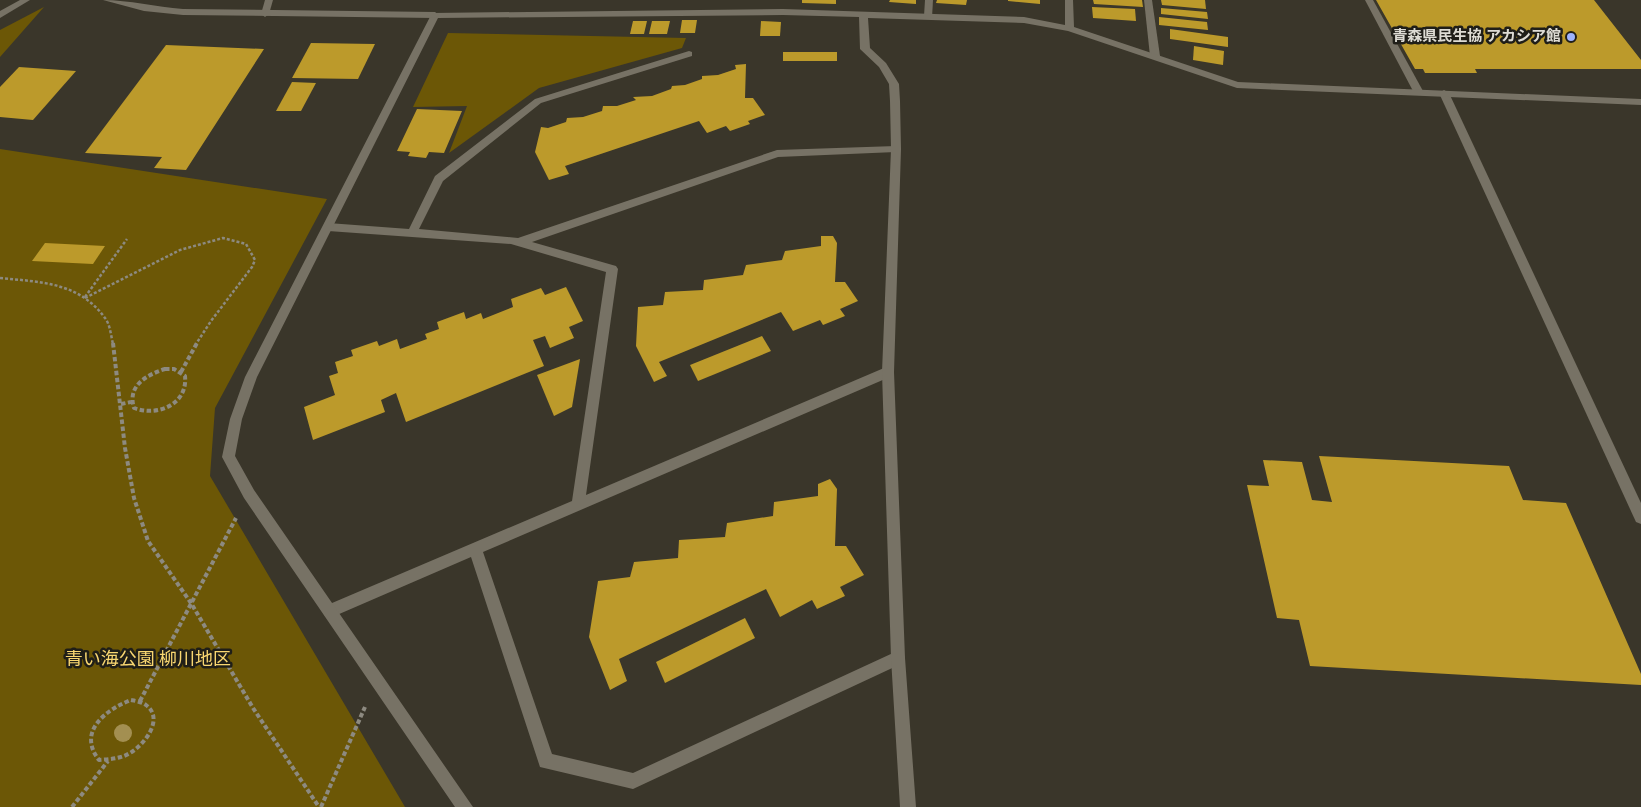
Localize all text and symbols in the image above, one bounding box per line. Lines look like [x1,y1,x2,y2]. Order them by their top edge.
place label: 青森県民生協 アカシア館 [1392,28,1561,47]
marker: 青森県民生協 アカシア館 [1565,31,1577,43]
park label: 青い海公園 柳川地区 [65,649,231,672]

